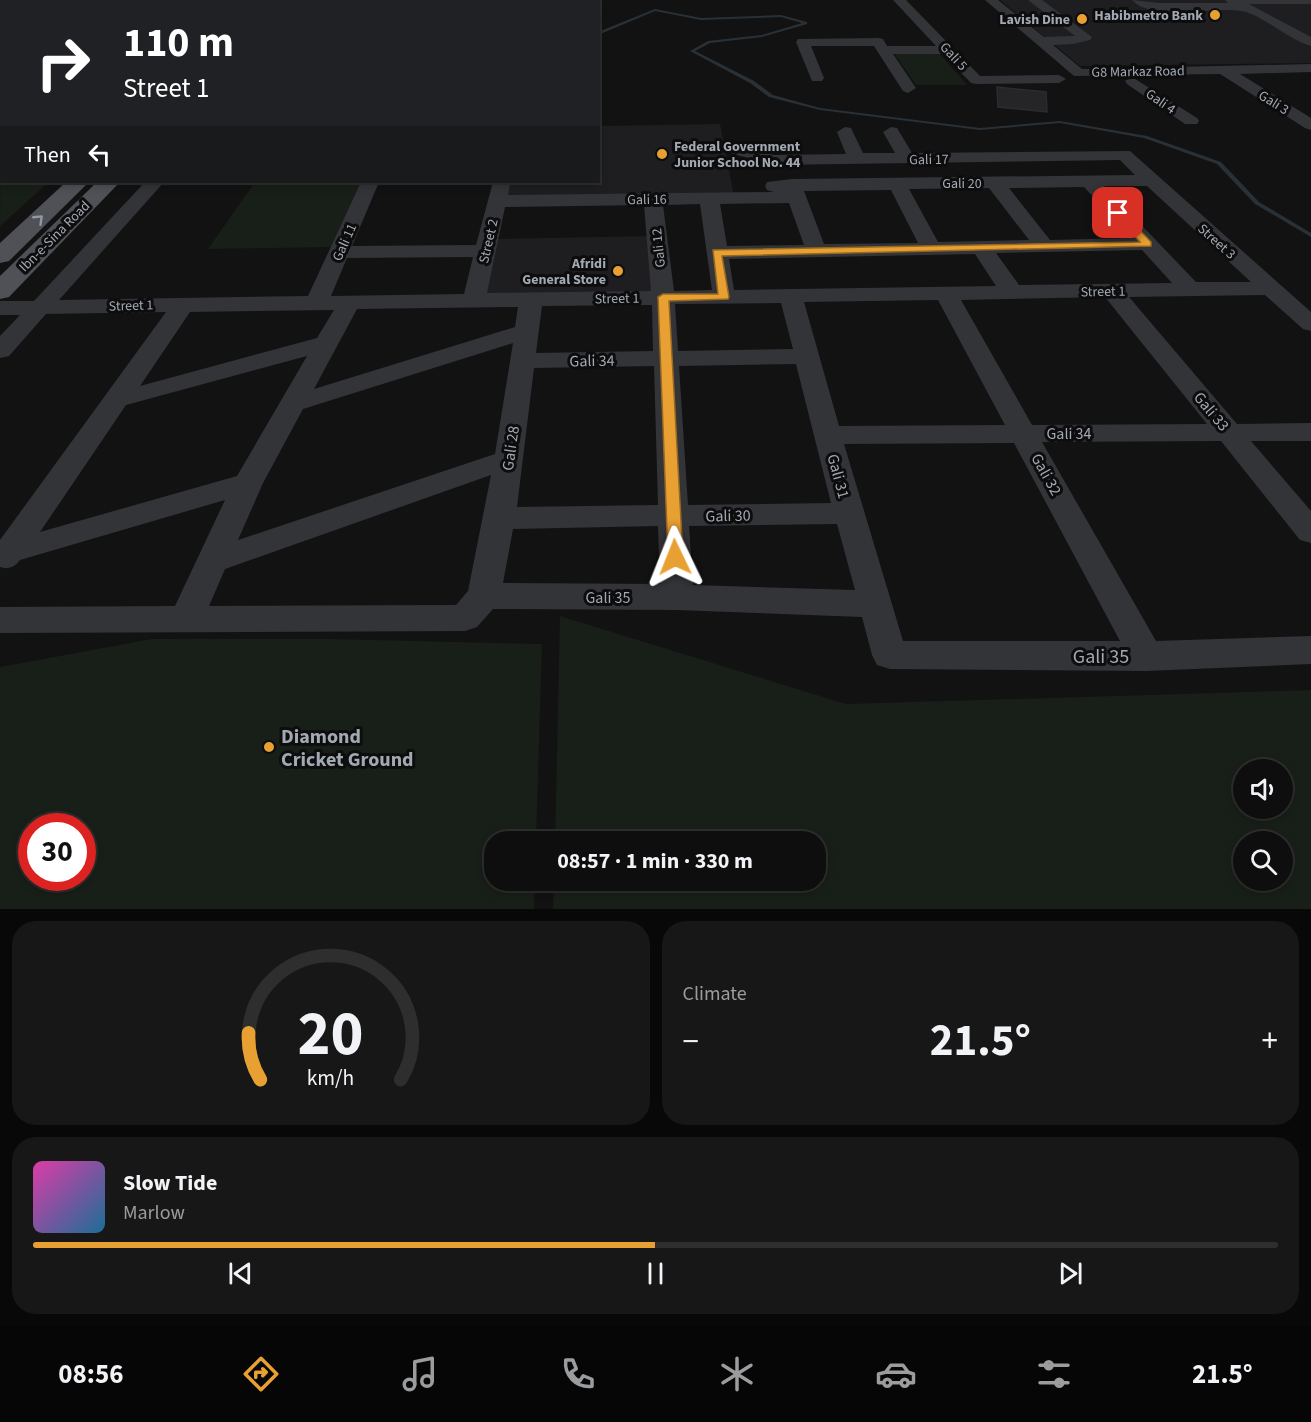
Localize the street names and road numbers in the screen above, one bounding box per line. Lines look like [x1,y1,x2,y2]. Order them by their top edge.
street label: Gali 5 [935,38,972,75]
street label: G8 Markaz Road [1091,61,1185,83]
street label: Gali 4 [1141,84,1179,119]
street label: Gali 3 [1254,86,1293,120]
street label: Gali 17 [909,150,949,170]
street label: Gali 20 [942,174,982,194]
street label: Gali 16 [627,190,667,210]
street label: Ibn-e-Sina Road [15,197,95,277]
street label: Street 2 [474,217,504,265]
street label: Street 3 [1193,219,1240,264]
street label: Gali 11 [328,220,362,264]
street label: Gali 12 [647,227,671,269]
street label: Street 1 [1080,282,1126,302]
street label: Street 1 [594,289,640,309]
street label: Street 1 [108,295,154,317]
street label: Gali 34 [569,350,615,372]
street label: Gali 33 [1188,387,1234,436]
street label: Gali 34 [1046,423,1092,445]
street label: Gali 28 [497,424,525,472]
street label: Gali 32 [1026,449,1067,500]
street label: Gali 31 [822,452,855,501]
street label: Gali 30 [705,505,751,527]
street label: Gali 35 [585,587,631,609]
street label: Gali 35 [1073,643,1129,671]

